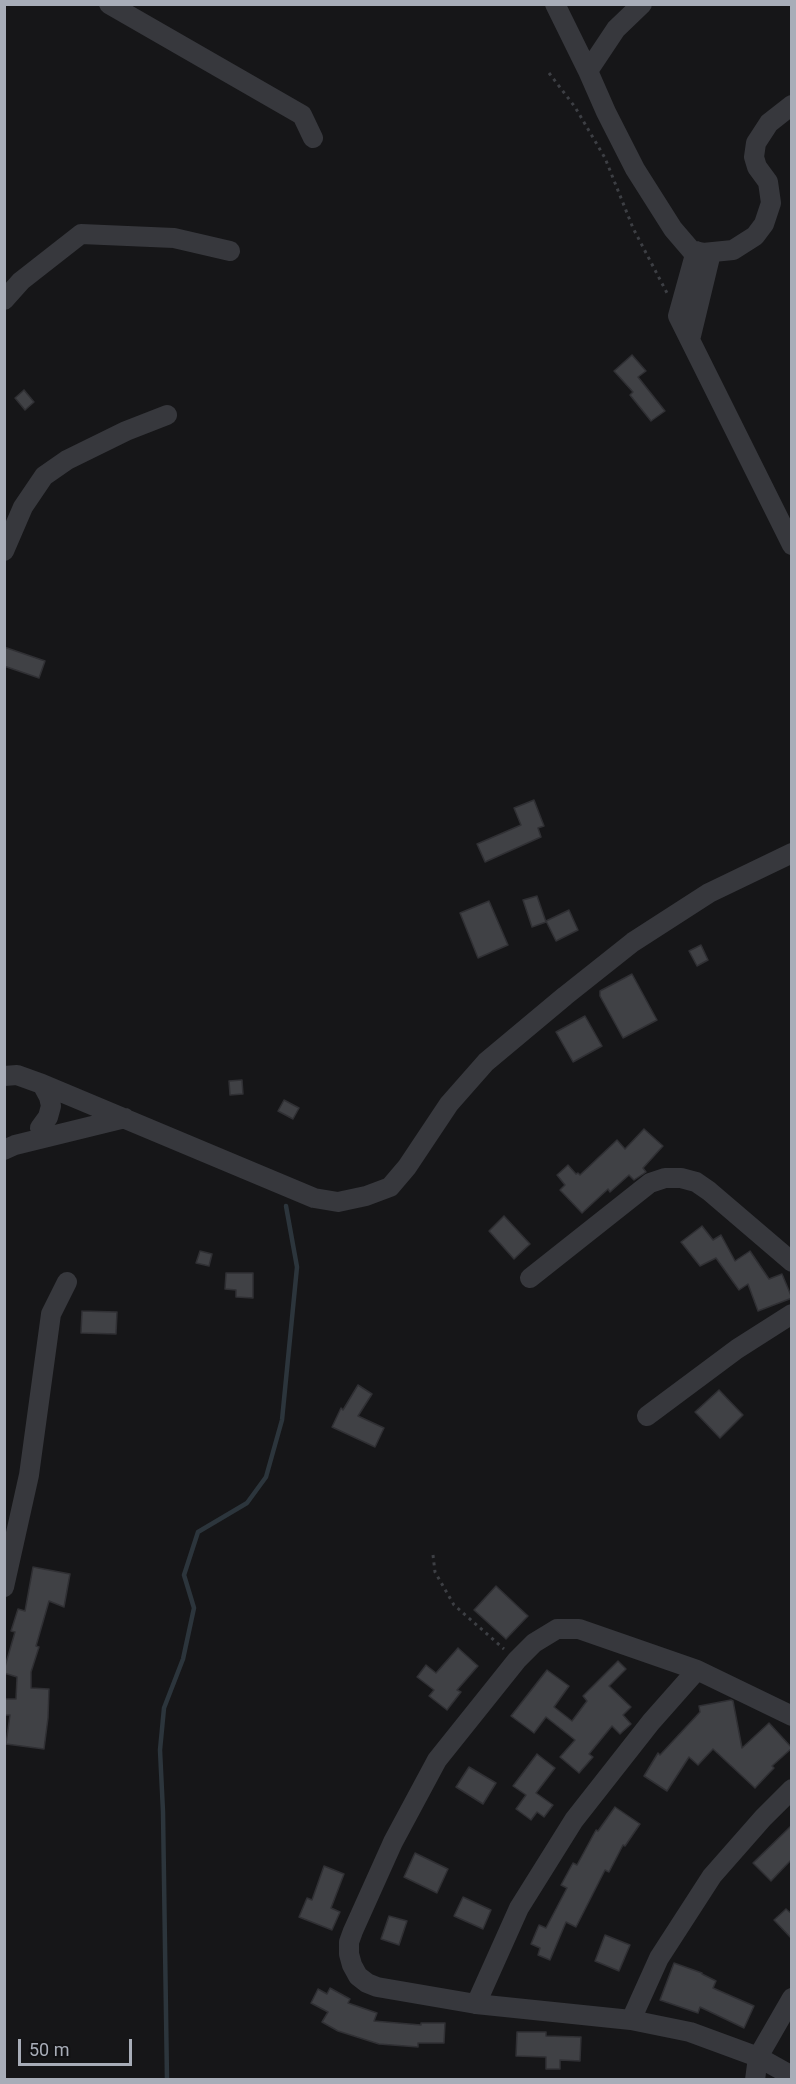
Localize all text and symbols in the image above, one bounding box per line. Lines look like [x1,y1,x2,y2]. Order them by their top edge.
scale bar [21,2027,135,2065]
text: 50 m [29,2039,69,2060]

